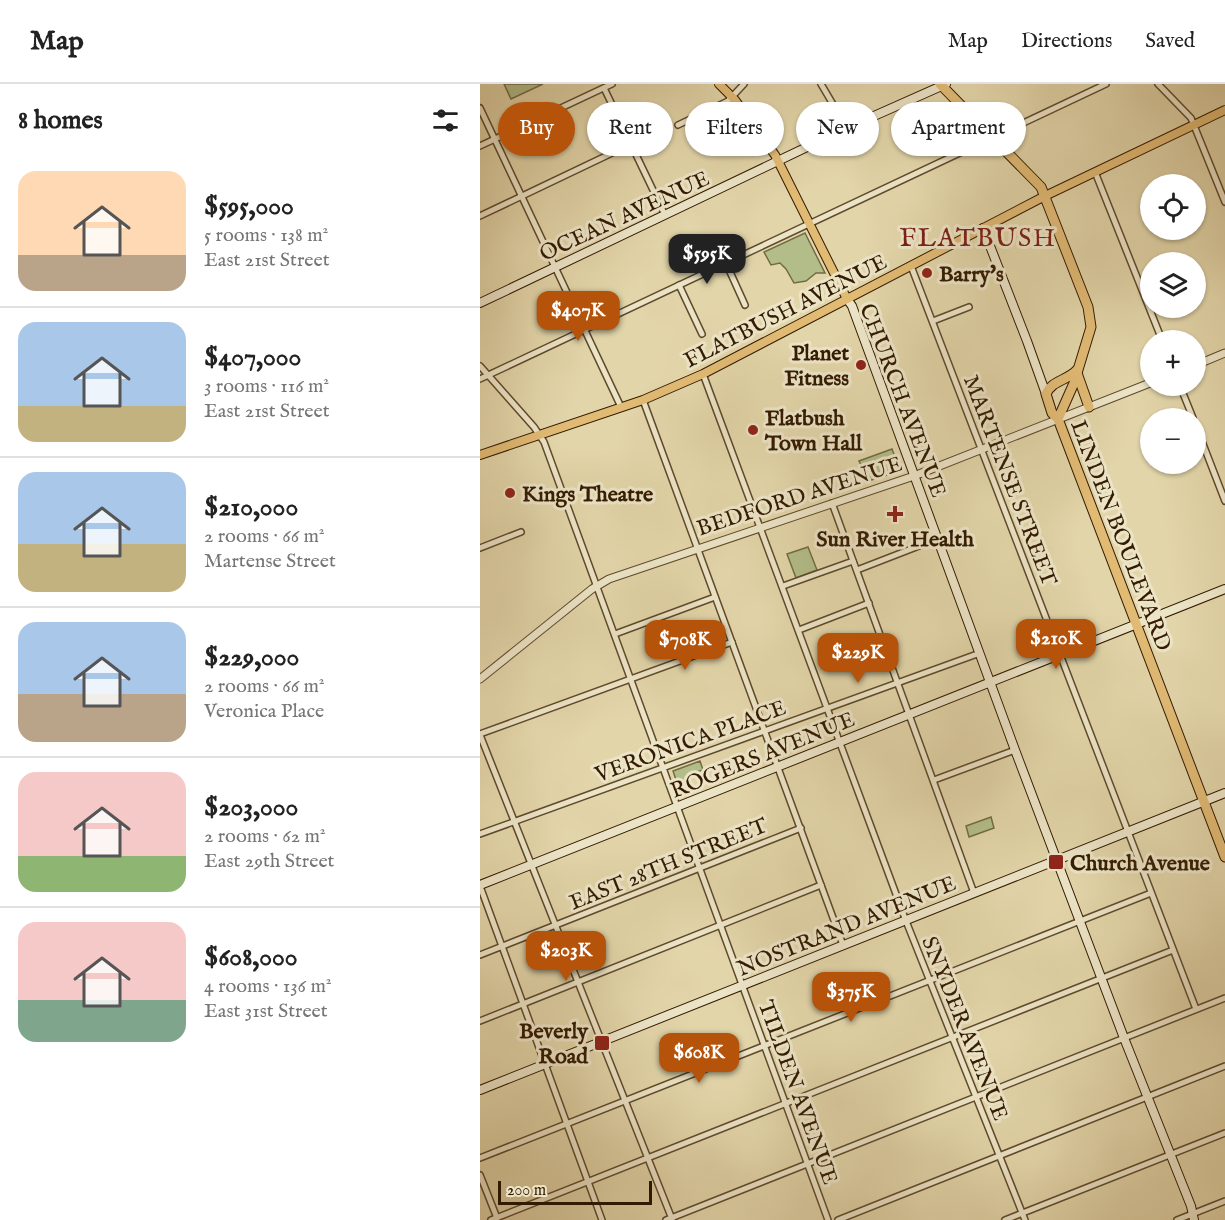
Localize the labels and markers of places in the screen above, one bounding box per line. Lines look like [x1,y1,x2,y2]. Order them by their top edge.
pin: $595K [665,234,749,285]
place label: Barry's [939,261,1004,289]
marker: Barry's [920,266,934,280]
pin: $407K [536,291,620,342]
place label: Planet Fitness [784,340,849,393]
marker: Planet Fitness [854,358,868,372]
place label: Flatbush Town Hall [764,405,863,458]
marker: Flatbush Town Hall [746,423,760,437]
place label: Kings Theatre [522,481,653,509]
marker: Kings Theatre [503,486,517,500]
marker: Sun River Health [886,505,904,523]
place label: Sun River Health [816,526,974,554]
pin: $210K [1014,619,1098,670]
pin: $708K [643,620,727,671]
pin: $229K [816,633,900,684]
place label: Church Avenue [1070,850,1210,878]
marker: Church Avenue [1047,853,1065,871]
pin: $203K [524,931,608,982]
pin: $375K [809,972,893,1023]
place label: Beverly Road [519,1018,589,1071]
pin: $608K [657,1033,741,1084]
marker: Beverly Road [593,1034,611,1052]

